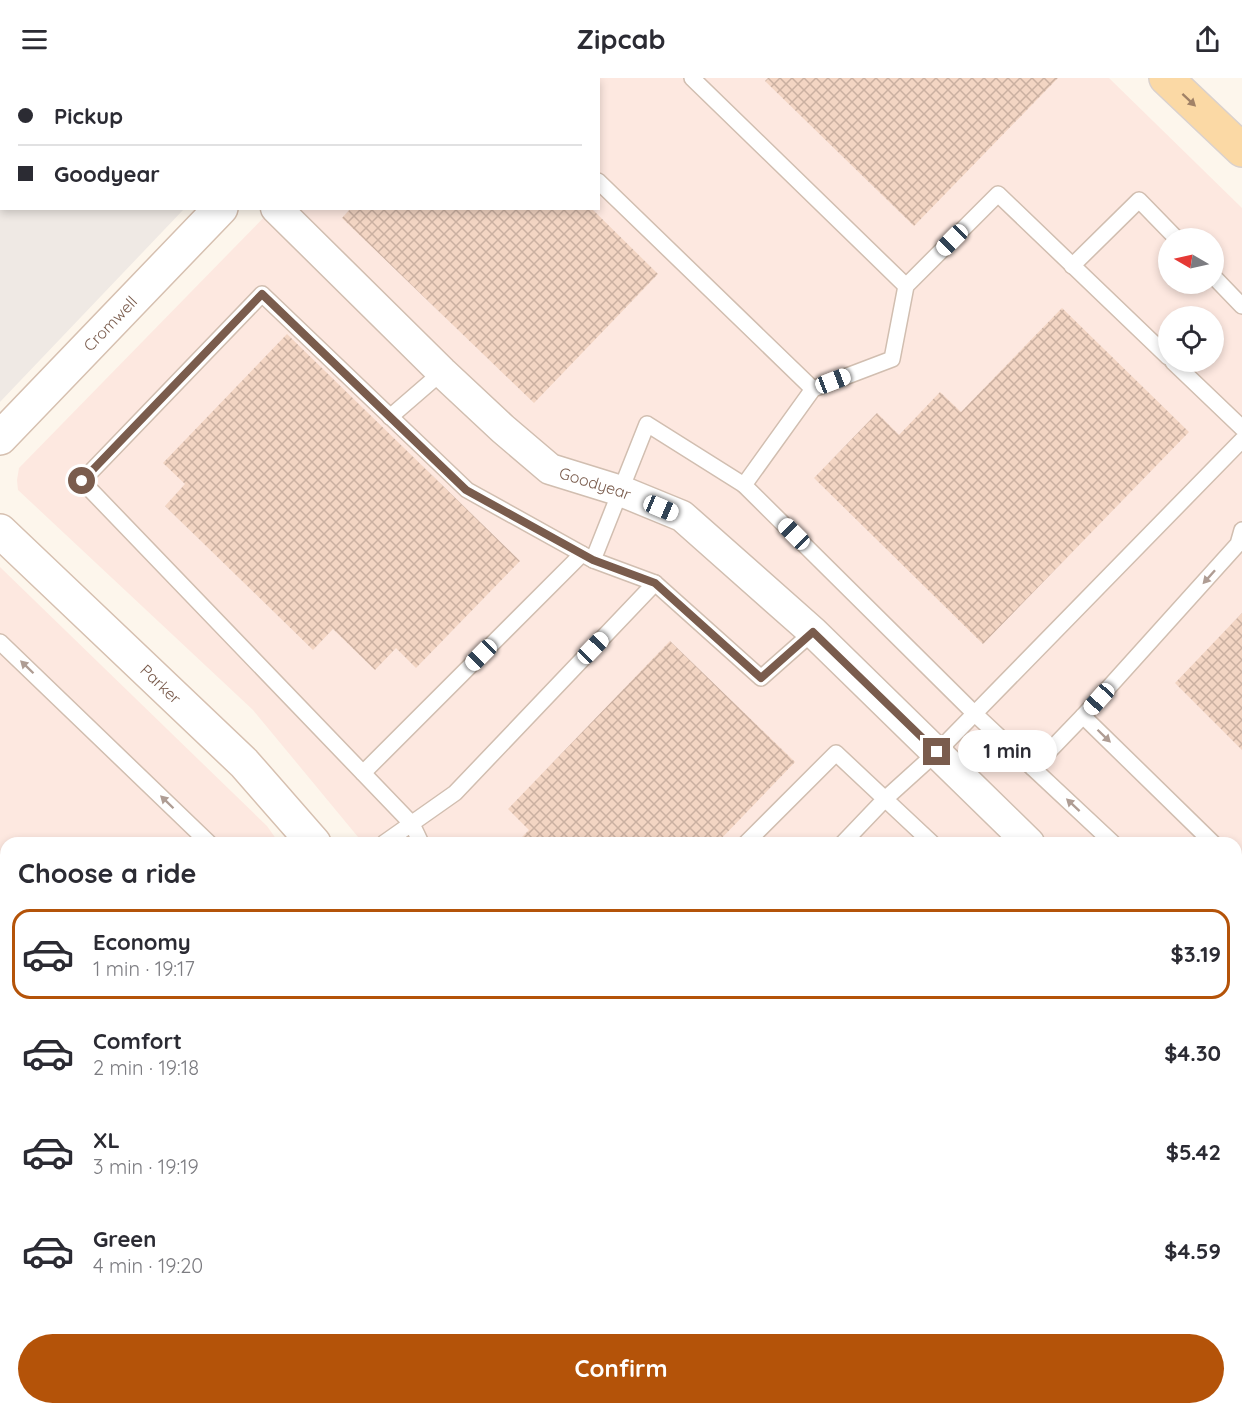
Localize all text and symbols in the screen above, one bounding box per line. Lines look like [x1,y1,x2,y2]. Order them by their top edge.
text: Zipcab [577,22,665,56]
icon: menu [18,23,51,56]
icon: share [1191,23,1224,56]
one-way arrow [1182,93,1197,107]
text: Pickup [54,102,123,130]
text: Goodyear [54,160,160,188]
car [933,221,971,259]
north arrow [1158,228,1224,294]
map controls [1158,228,1224,372]
street label: Cromwell [79,292,141,355]
button: locate [1158,306,1224,372]
car [813,366,853,396]
street label: Goodyear [557,463,634,504]
route start [68,467,95,494]
car [641,493,681,523]
car [775,515,813,553]
one-way arrow [1203,569,1216,584]
car [574,629,612,667]
car [462,636,500,674]
one-way arrow [19,660,34,674]
street label: Parker [136,660,185,708]
car [1080,680,1118,718]
one-way arrow [1096,729,1111,743]
callout: 1 min [958,731,1057,773]
route end [923,738,950,765]
text: 1 min [983,738,1032,763]
one-way arrow [161,796,175,810]
one-way arrow [1066,798,1081,812]
text: Choose a ride [18,856,196,890]
icon: car [21,927,75,981]
text: Economy [93,928,191,956]
text: $3.19 [1171,940,1221,968]
text: 1 min · 19:17 [93,956,195,981]
icon: car [21,1026,75,1080]
text: Comfort [93,1027,182,1055]
text: $4.30 [1164,1039,1221,1067]
text: 2 min · 19:18 [93,1055,199,1080]
icon: car [21,1125,75,1179]
text: XL [93,1126,120,1154]
text: $5.42 [1166,1138,1221,1166]
text: 3 min · 19:19 [93,1154,199,1179]
icon: car [21,1224,75,1278]
text: Green [93,1225,156,1253]
text: $4.59 [1164,1237,1221,1265]
text: 4 min · 19:20 [93,1253,203,1278]
button: Confirm [18,1334,1224,1403]

